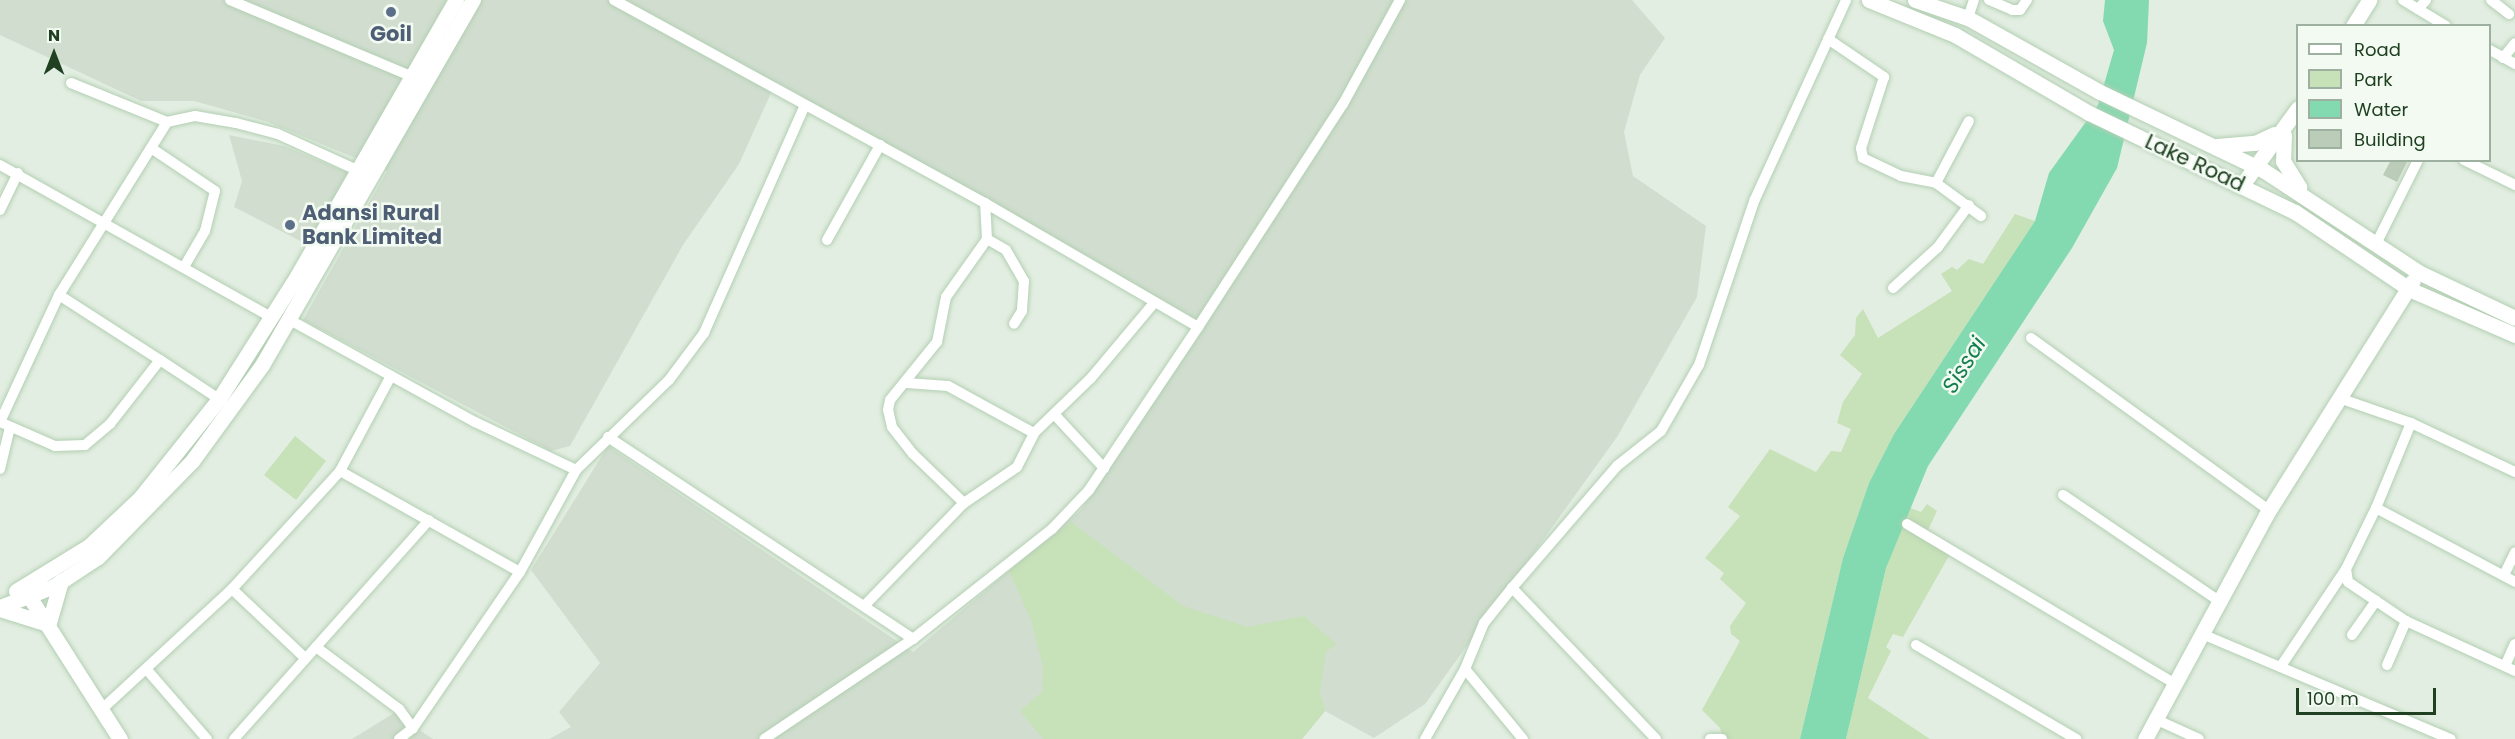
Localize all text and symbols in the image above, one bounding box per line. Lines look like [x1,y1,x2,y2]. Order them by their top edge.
marker: Goil [384,5,398,19]
place label: Goil [370,21,412,47]
north arrow [24,24,84,84]
text: N [48,24,60,47]
legend [2296,24,2491,162]
text: Road [2354,37,2401,62]
text: Park [2354,67,2393,92]
text: Water [2354,97,2408,122]
text: Building [2354,127,2426,152]
street label: Lake Road [2141,129,2249,197]
place label: Adansi Rural Bank Limited [302,200,442,250]
marker: Adansi Rural Bank Limited [283,218,297,232]
water label: Sissai [1937,332,1991,398]
scale bar [2299,676,2438,714]
text: 100 m [2307,686,2359,711]

